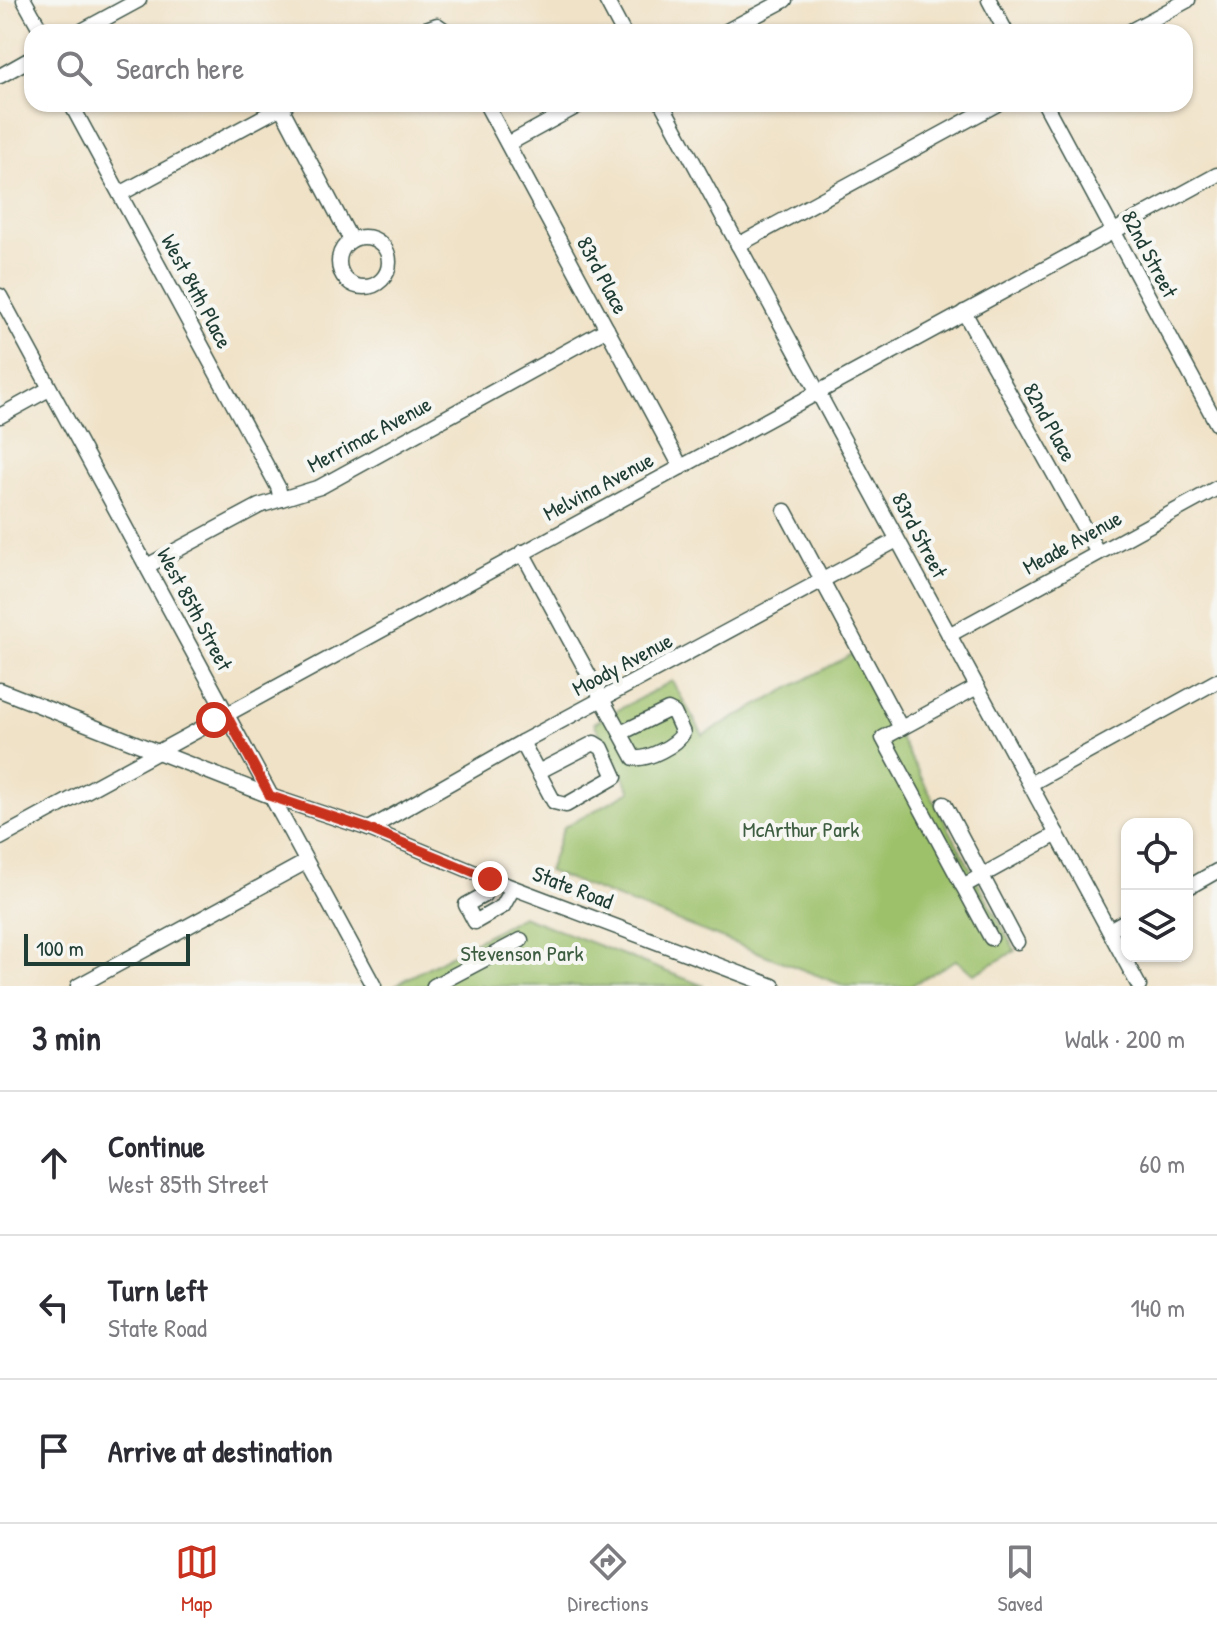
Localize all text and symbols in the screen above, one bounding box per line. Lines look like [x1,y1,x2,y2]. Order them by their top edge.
search box [24,24,1193,112]
icon: search [52,46,96,90]
text: Search here [116,48,244,88]
street label: 82nd Street [1115,205,1186,303]
street label: West 84th Place [154,229,240,354]
street label: 83rd Place [570,231,636,319]
street label: 82nd Place [1016,377,1084,467]
street label: Merrimac Avenue [302,389,437,479]
street label: Melvina Avenue [538,444,659,528]
street label: 83rd Street [885,487,955,583]
street label: Meade Avenue [1017,502,1127,581]
street label: West 85th Street [150,542,240,676]
street label: Moody Avenue [567,625,678,703]
route start [196,702,232,738]
park label: McArthur Park [743,814,859,844]
map controls [1121,818,1193,962]
button: locate [1121,818,1193,890]
street label: State Road [529,858,618,916]
route end [472,861,508,897]
button: layers [1121,890,1193,962]
scale bar [24,930,190,966]
text: 100 m [36,933,84,963]
park label: Stevenson Park [460,938,584,968]
text: 3 min [32,1015,101,1061]
text: Walk · 200 m [1065,1021,1185,1056]
text: Continue [108,1126,205,1166]
icon: ahead [32,1141,76,1185]
text: 60 m [1139,1146,1185,1181]
text: West 85th Street [108,1166,268,1201]
text: Turn left [108,1270,207,1310]
icon: left [32,1285,76,1329]
text: 140 m [1131,1290,1185,1325]
text: State Road [108,1310,207,1345]
icon: arrive [32,1429,76,1473]
text: Arrive at destination [108,1431,333,1471]
tab: Map [175,1540,219,1618]
tab: Directions [568,1540,649,1618]
tab: Saved [998,1540,1042,1618]

